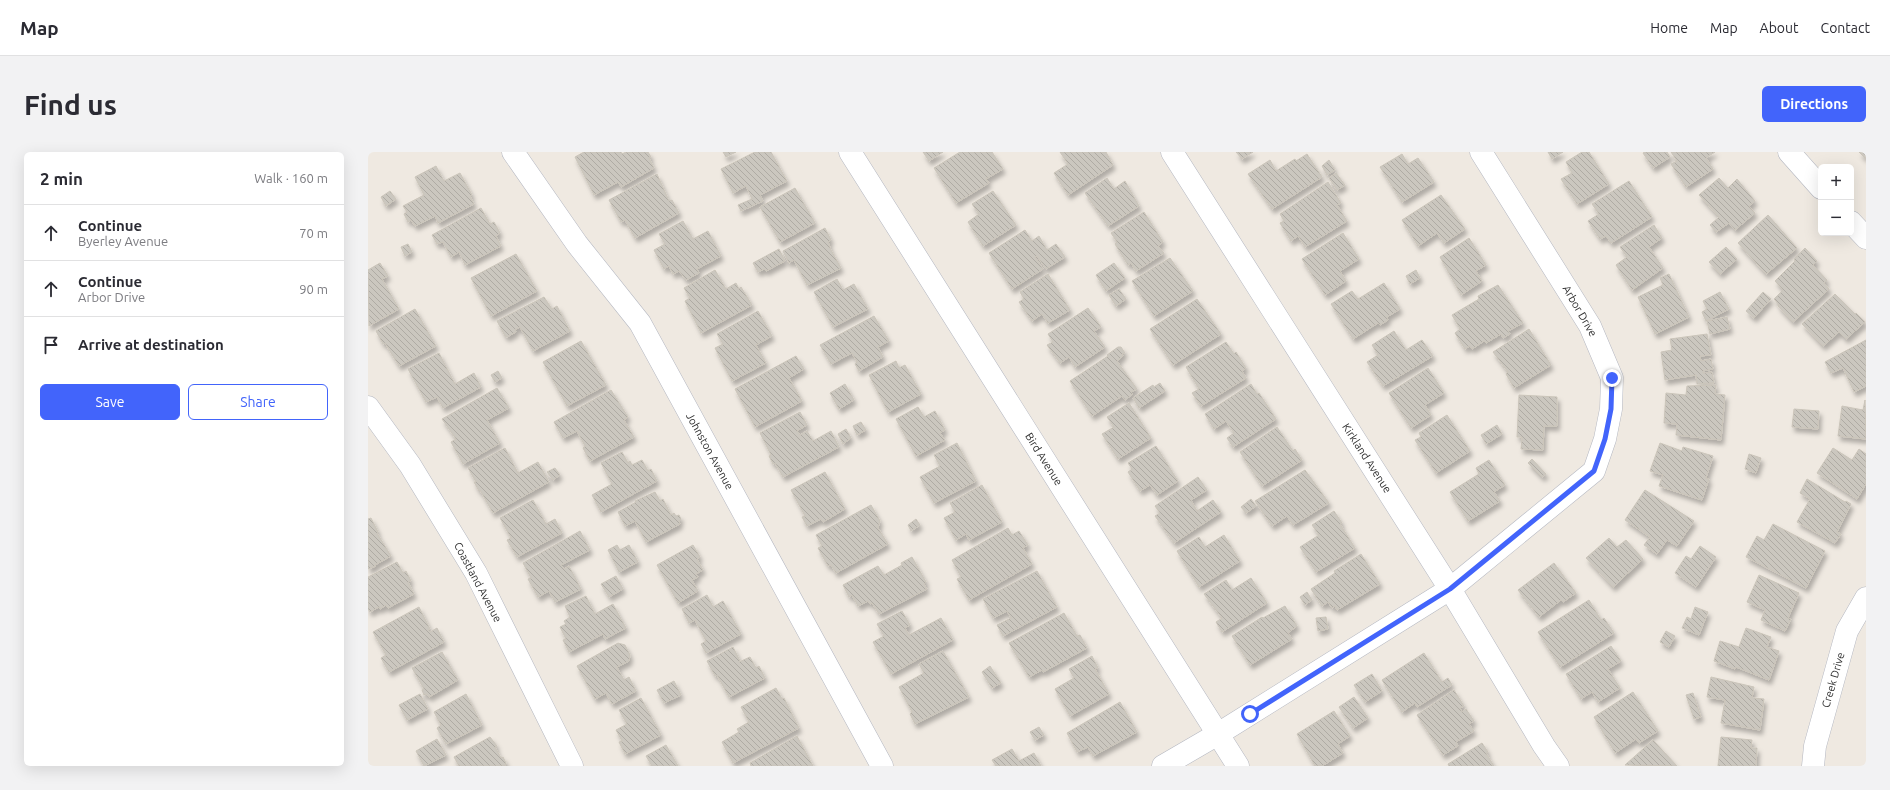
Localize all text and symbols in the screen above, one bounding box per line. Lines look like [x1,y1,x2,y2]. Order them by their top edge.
text: Map [20,17,59,39]
text: Home [1650,20,1688,36]
text: Map [1710,20,1738,36]
text: About [1760,20,1799,36]
text: Contact [1821,20,1870,36]
button: Directions [1762,86,1866,122]
text: Find us [24,89,117,120]
map controls [1818,164,1854,236]
button: + [1818,164,1854,200]
text: 2 min [40,169,83,188]
text: Walk · 160 m [254,171,328,185]
button: − [1818,200,1854,236]
text: Continue [78,217,142,234]
icon: ahead [40,222,62,244]
text: 70 m [299,226,328,240]
text: Byerley Avenue [78,234,168,248]
text: Continue [78,273,142,290]
icon: ahead [40,278,62,300]
text: 90 m [299,282,328,296]
street label: Arbor Drive [1561,283,1599,339]
text: Arbor Drive [78,290,145,304]
icon: arrive [40,334,62,356]
text: Arrive at destination [78,336,224,353]
route end [1603,369,1621,387]
button: Save [40,384,180,420]
button: Share [188,384,328,420]
street label: Johnston Avenue [684,411,736,491]
street label: Kirkland Avenue [1340,421,1394,495]
street label: Bird Avenue [1023,430,1065,488]
street label: Coastland Avenue [452,540,504,624]
street label: Creek Drive [1819,651,1847,709]
route start [1241,705,1259,723]

